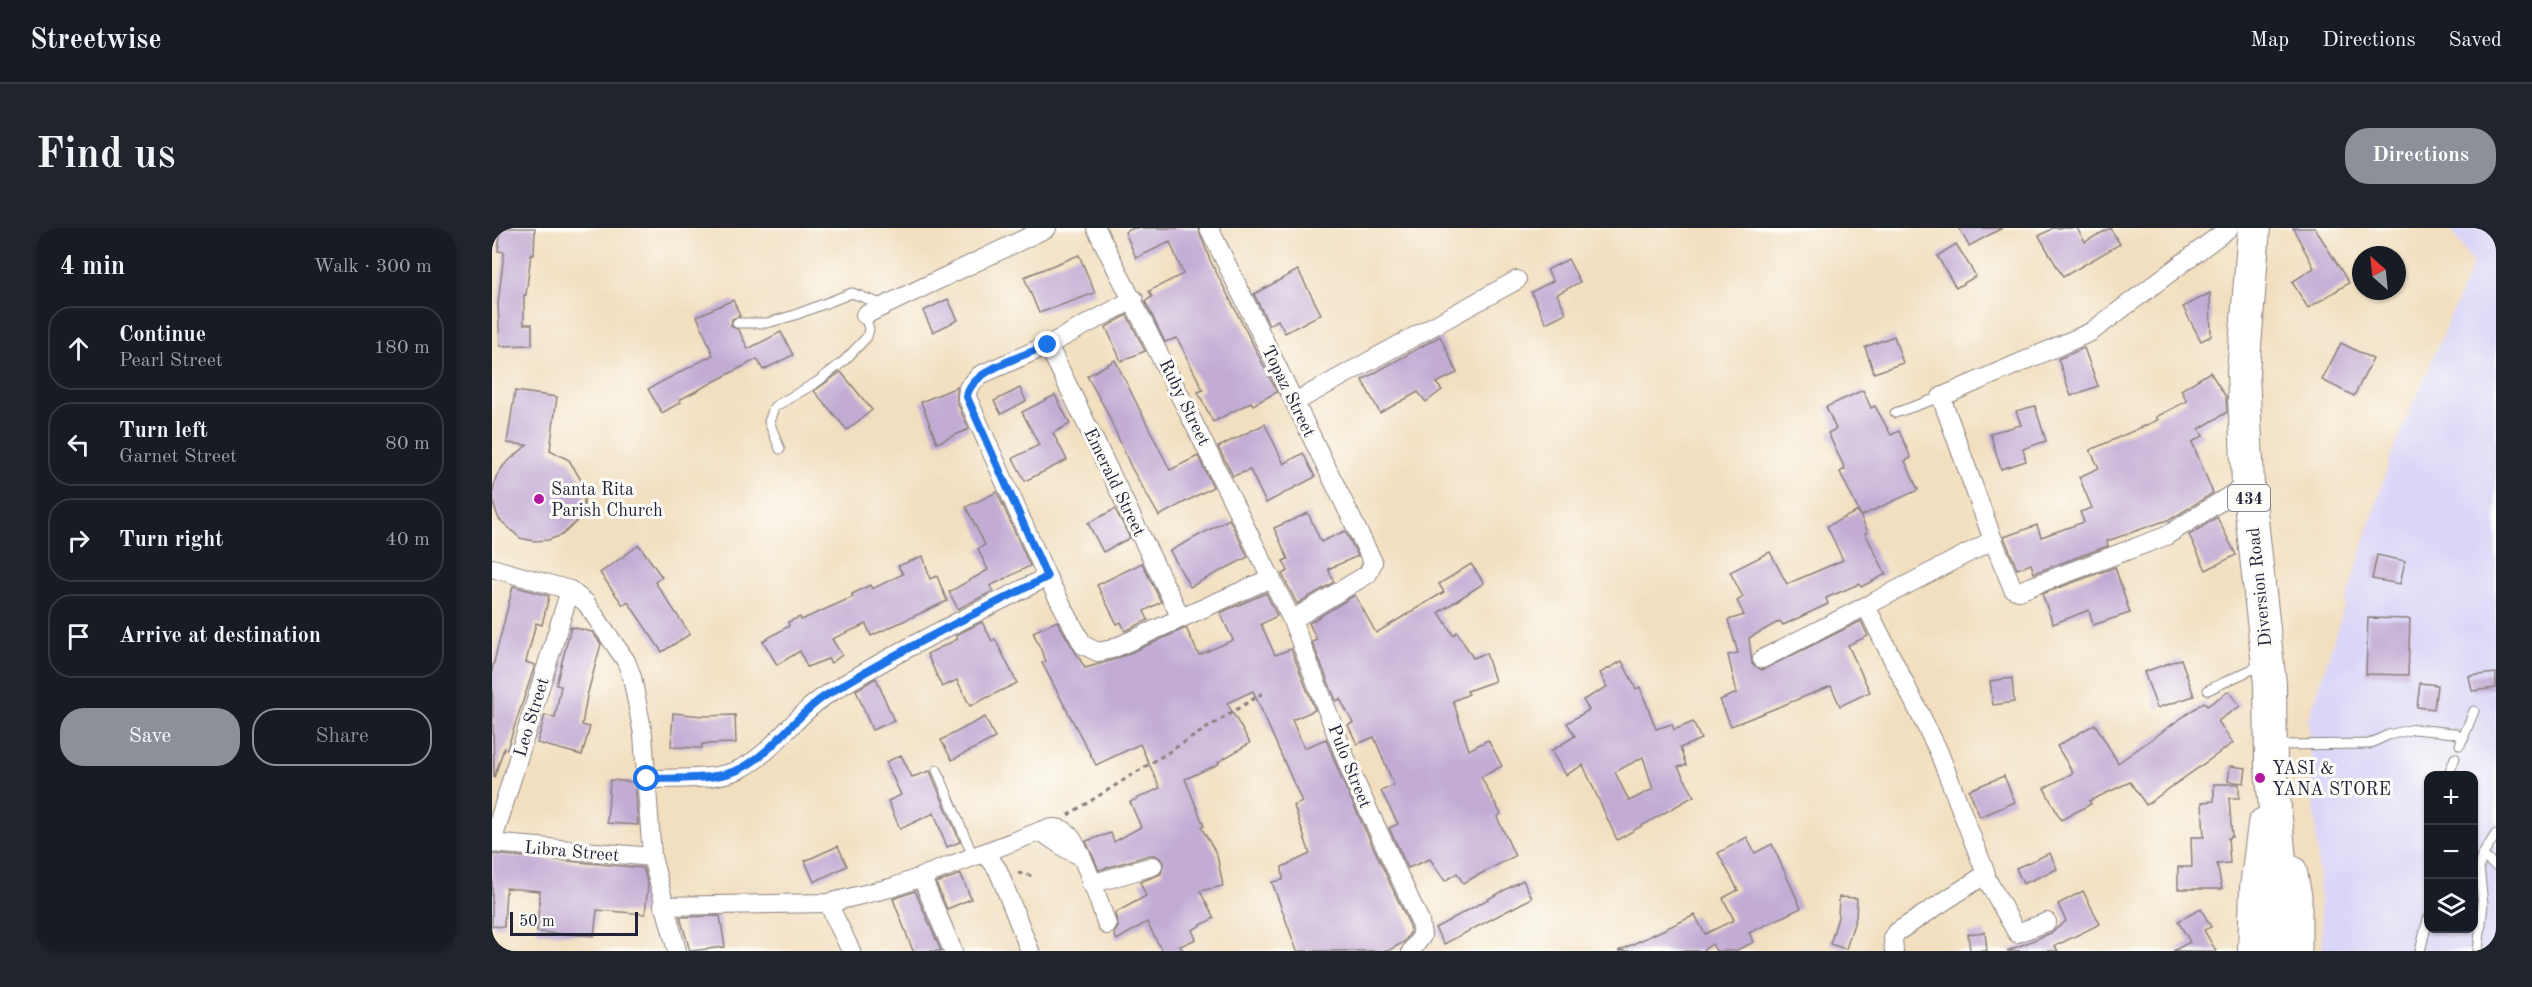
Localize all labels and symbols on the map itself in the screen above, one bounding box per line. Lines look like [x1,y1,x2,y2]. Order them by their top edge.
north arrow [2352,246,2406,300]
route end [1034,331,1060,357]
street label: Topaz Street [1258,343,1318,440]
street label: Ruby Street [1155,356,1213,449]
street label: Emerald Street [1080,425,1148,540]
place label: Santa Rita Parish Church [551,481,663,520]
road number: 434 [2228,485,2270,511]
marker: Santa Rita Parish Church [532,492,546,506]
street label: Diversion Road [2245,526,2275,647]
street label: Leo Street [511,675,553,759]
street label: Pulo Street [1324,722,1374,811]
place label: YASI & YANA STORE [2272,760,2391,799]
route start [633,765,659,791]
marker: YASI & YANA STORE [2253,771,2267,785]
street label: Libra Street [524,839,620,865]
scale bar [510,909,638,936]

